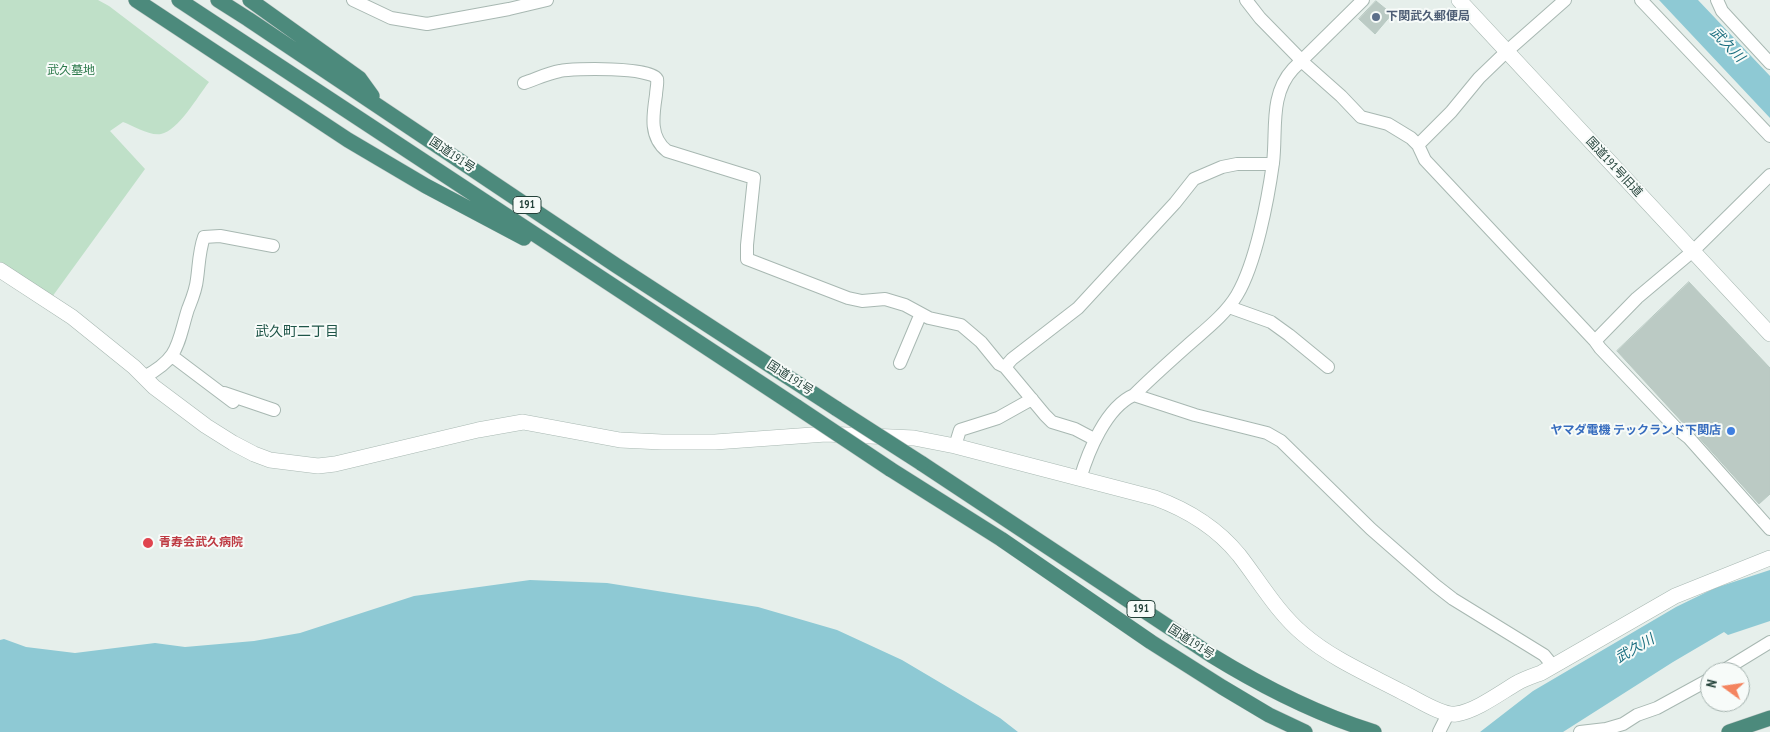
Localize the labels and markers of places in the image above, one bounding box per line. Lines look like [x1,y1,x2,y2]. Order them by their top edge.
place label: 下関武久郵便局 [1386,10,1470,24]
marker: 下関武久郵便局 [1370,11,1382,23]
place label: ヤマダ電機 テックランド下関店 [1551,424,1721,438]
marker: ヤマダ電機 テックランド下関店 [1725,425,1737,437]
marker: 青寿会武久病院 [141,536,155,550]
place label: 青寿会武久病院 [159,536,243,550]

